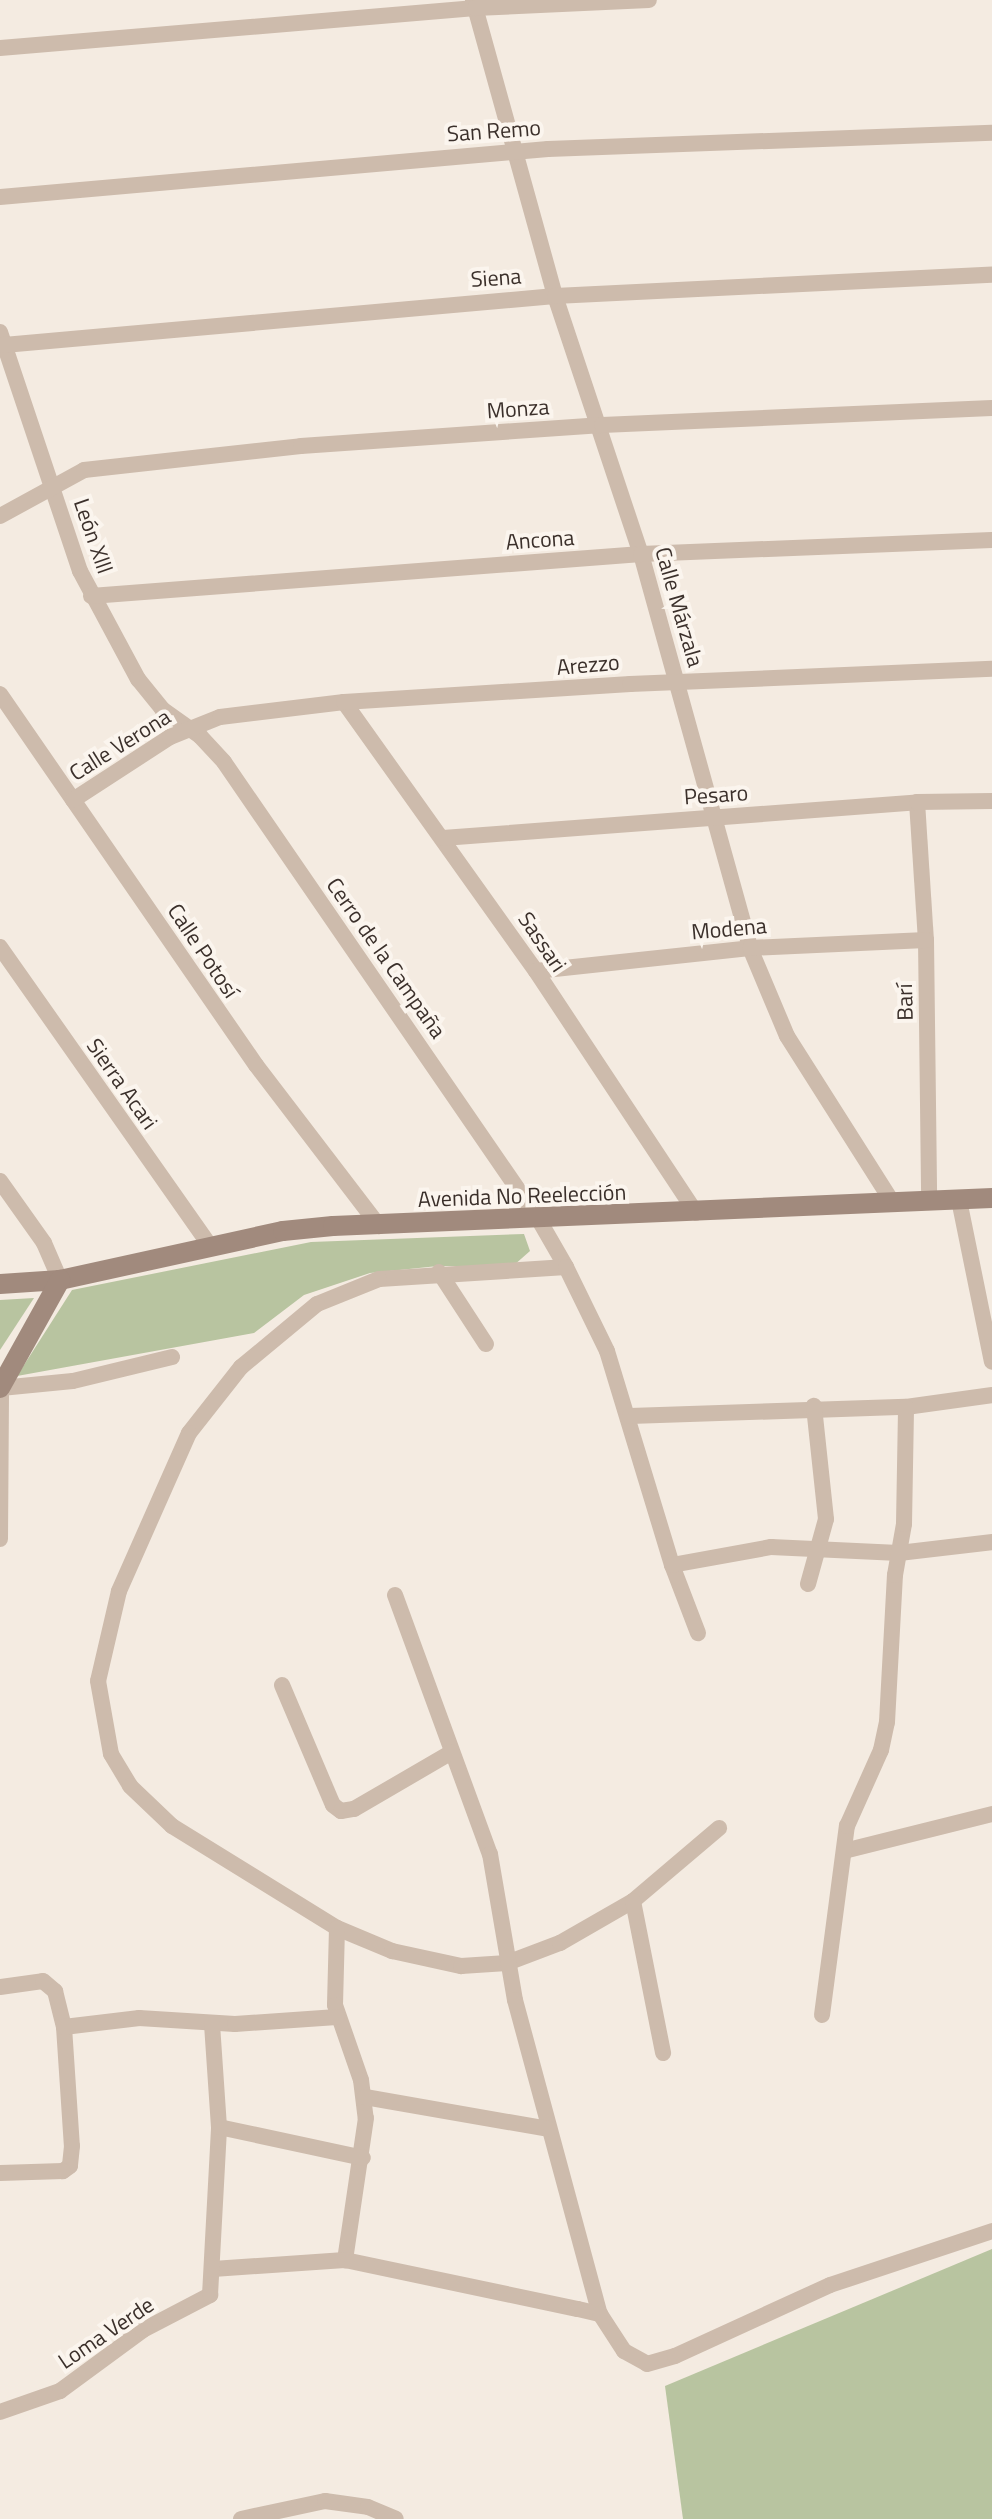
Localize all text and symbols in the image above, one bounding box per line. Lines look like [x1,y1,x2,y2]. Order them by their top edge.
street label: San Remo [446,115,542,147]
street label: Siena [470,263,522,293]
street label: Monza [486,394,550,424]
street label: León Xlll [68,495,118,577]
street label: Ancona [505,524,575,556]
street label: Calle Márzala [649,544,709,670]
street label: Arezzo [555,649,621,681]
street label: Calle Verona [65,704,175,786]
street label: Pesaro [683,780,749,810]
street label: Cerro de la Campaña [321,873,451,1043]
street label: Calle Potosí [162,899,244,1003]
street label: Sassari [512,907,572,977]
street label: Modena [690,913,768,945]
street label: Barí [891,983,919,1021]
street label: Sierra Acari [81,1033,163,1135]
street label: Avenida No Reelección [417,1179,627,1213]
street label: Loma Verde [53,2291,159,2375]

